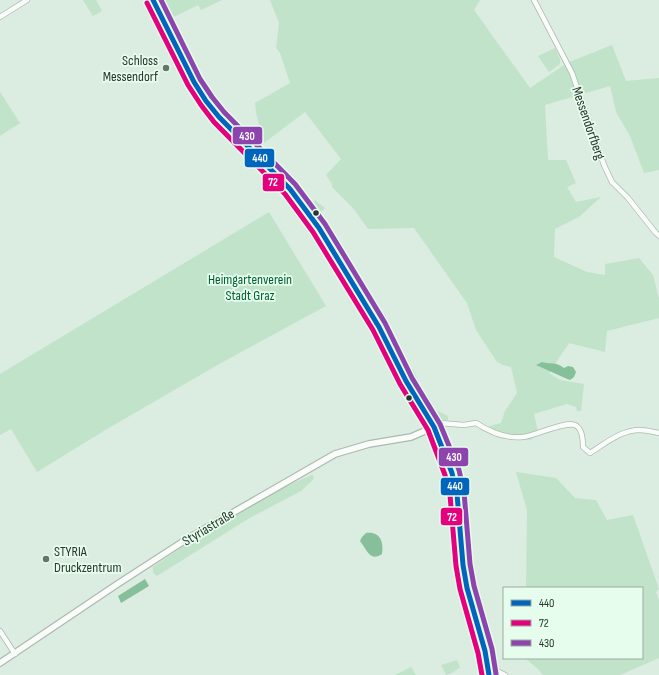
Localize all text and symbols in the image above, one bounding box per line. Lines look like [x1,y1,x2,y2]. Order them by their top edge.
place label: Schloss Messendorf [103,52,159,85]
marker: Schloss Messendorf [161,63,171,73]
street label: Messendorfberg [568,84,609,162]
line badge: 430 [232,126,263,145]
text: 430 [239,130,255,143]
line badge: 440 [244,148,275,168]
text: 440 [252,152,268,165]
line badge: 72 [262,173,285,192]
text: 72 [268,176,278,189]
unlabelled marker [311,208,321,218]
park label: Heimgartenverein Stadt Graz [208,271,292,304]
unlabelled marker [404,393,414,403]
line badge: 430 [438,447,469,467]
text: 430 [446,451,462,464]
line badge: 440 [440,477,470,496]
text: 440 [447,480,463,493]
street label: Styriastraße [179,505,237,550]
line badge: 72 [440,507,463,526]
text: 72 [447,511,457,524]
place label: STYRIA Druckzentrum [54,543,121,576]
marker: STYRIA Druckzentrum [41,554,51,564]
legend [503,587,643,659]
text: 440 [539,596,554,611]
text: 72 [539,616,549,631]
text: 430 [539,636,554,651]

